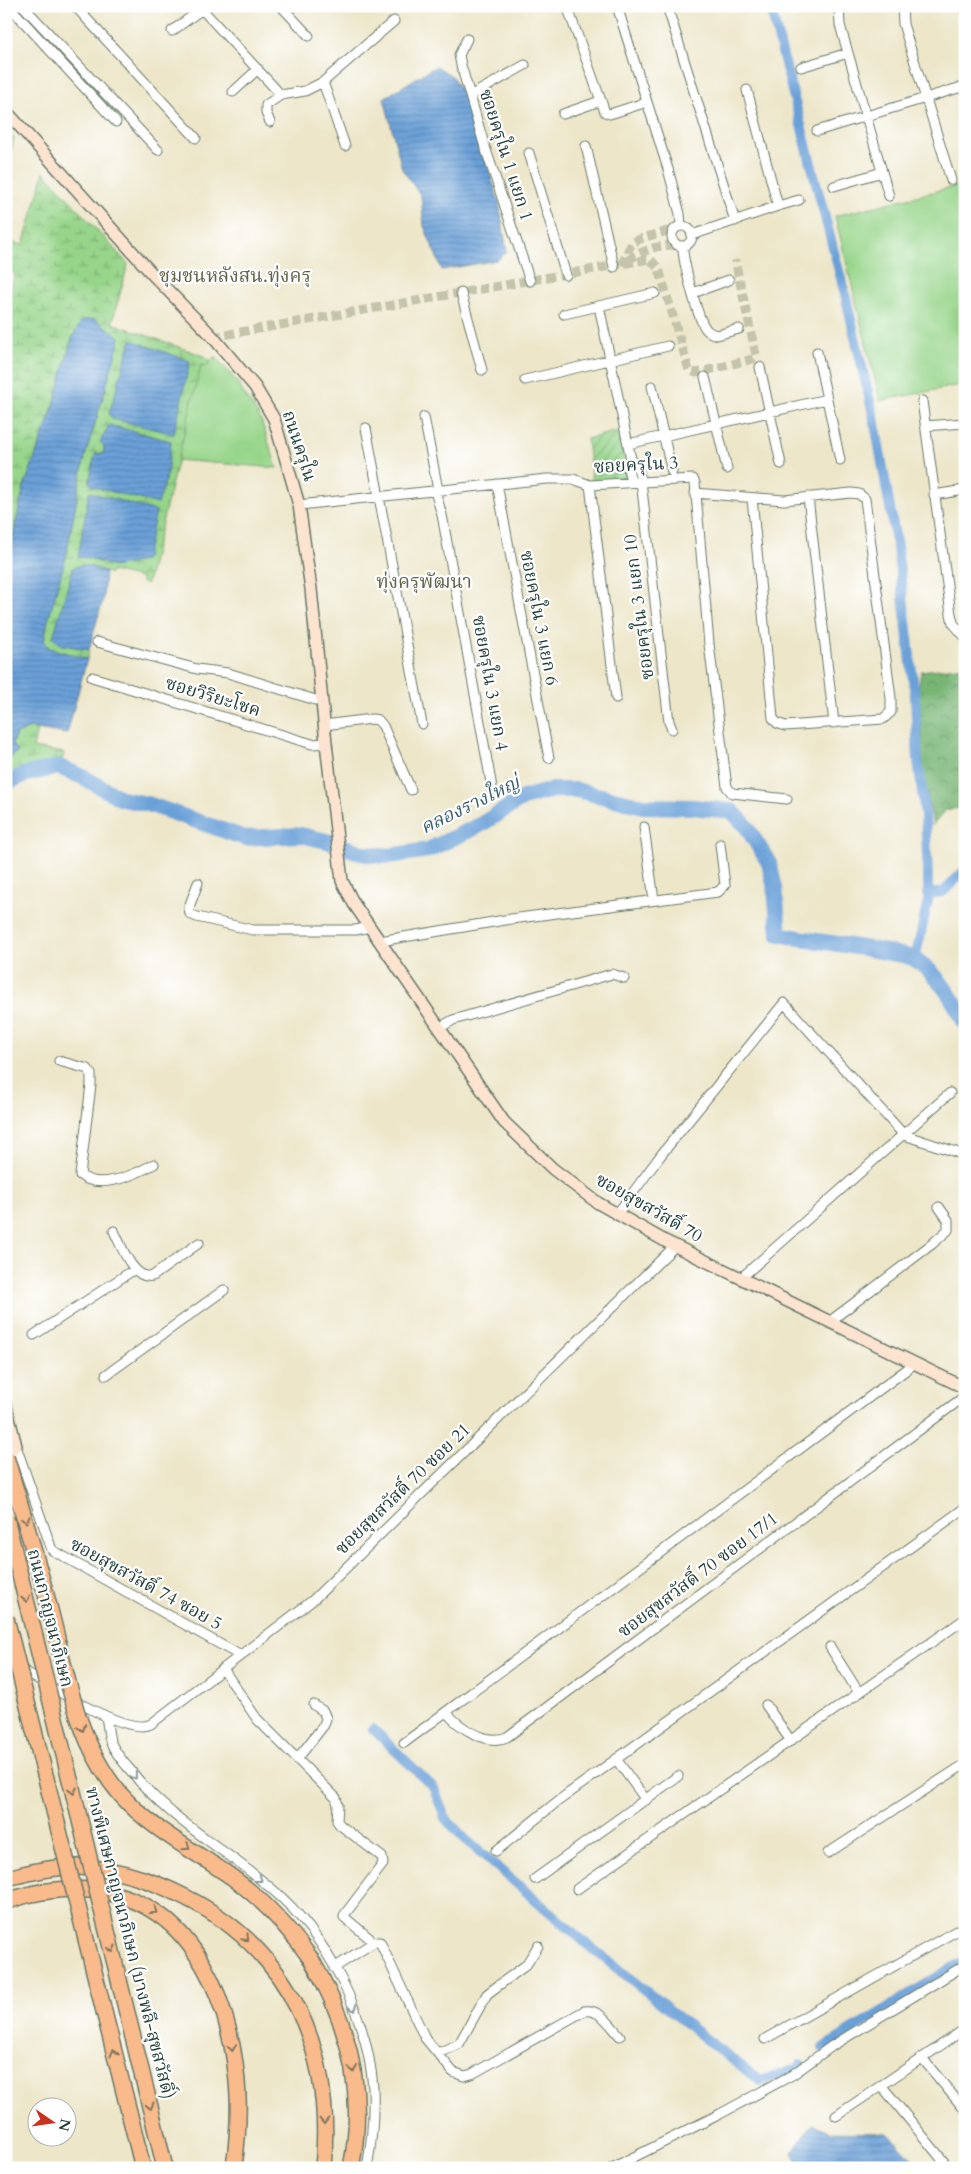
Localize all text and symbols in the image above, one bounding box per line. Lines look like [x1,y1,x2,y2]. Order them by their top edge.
street label: ซอยครุใน 1 แยก 1 [473,86,539,224]
district label: ชุมชนหลังสน.ทุ่งครุ [159,263,311,289]
street label: ถนนครุใน [276,407,322,485]
street label: ซอยครุใน 3 [593,450,679,480]
street label: ซอยครุใน 3 แยก 10 [618,533,660,681]
street label: ซอยครุใน 3 แยก 6 [514,548,564,688]
district label: ทุ่งครุพัฒนา [376,569,472,595]
street label: ซอยครุใน 3 แยก 4 [466,613,514,753]
street label: ซอยวิริยะโชค [162,670,264,723]
water label: คลองรางใหญ่ [416,768,527,840]
street label: ซอยสุขสวัสดิ์ 70 [591,1166,708,1249]
street label: ซอยสุขสวัสดิ์ 70 ซอย 21 [329,1416,476,1560]
street label: ซอยสุขสวัสดิ์ 70 ซอย 17/1 [612,1505,783,1644]
one-way arrow [20,1516,30,1524]
street label: ซอยสุขสวัสดิ์ 74 ซอย 5 [65,1530,227,1636]
street label: ถนนกาญจนาภิเษก [21,1546,79,1690]
one-way arrow [20,1595,31,1604]
one-way arrow [76,1723,87,1732]
one-way arrow [129,1770,138,1779]
street label: ทางพิเศษกาญจนาภิเษก (บางพลี-สุขสวัสดิ์) [79,1784,183,2102]
one-way arrow [67,1786,78,1795]
one-way arrow [181,1841,191,1850]
one-way arrow [253,1873,263,1882]
one-way arrow [148,1905,158,1914]
one-way arrow [240,1932,249,1941]
one-way arrow [106,1944,117,1953]
one-way arrow [347,2003,357,2012]
one-way arrow [226,2044,237,2052]
one-way arrow [109,2048,120,2057]
one-way arrow [347,2066,358,2074]
north arrow [28,2096,78,2146]
one-way arrow [144,2102,155,2111]
text: N [54,2117,75,2133]
one-way arrow [319,2118,330,2126]

